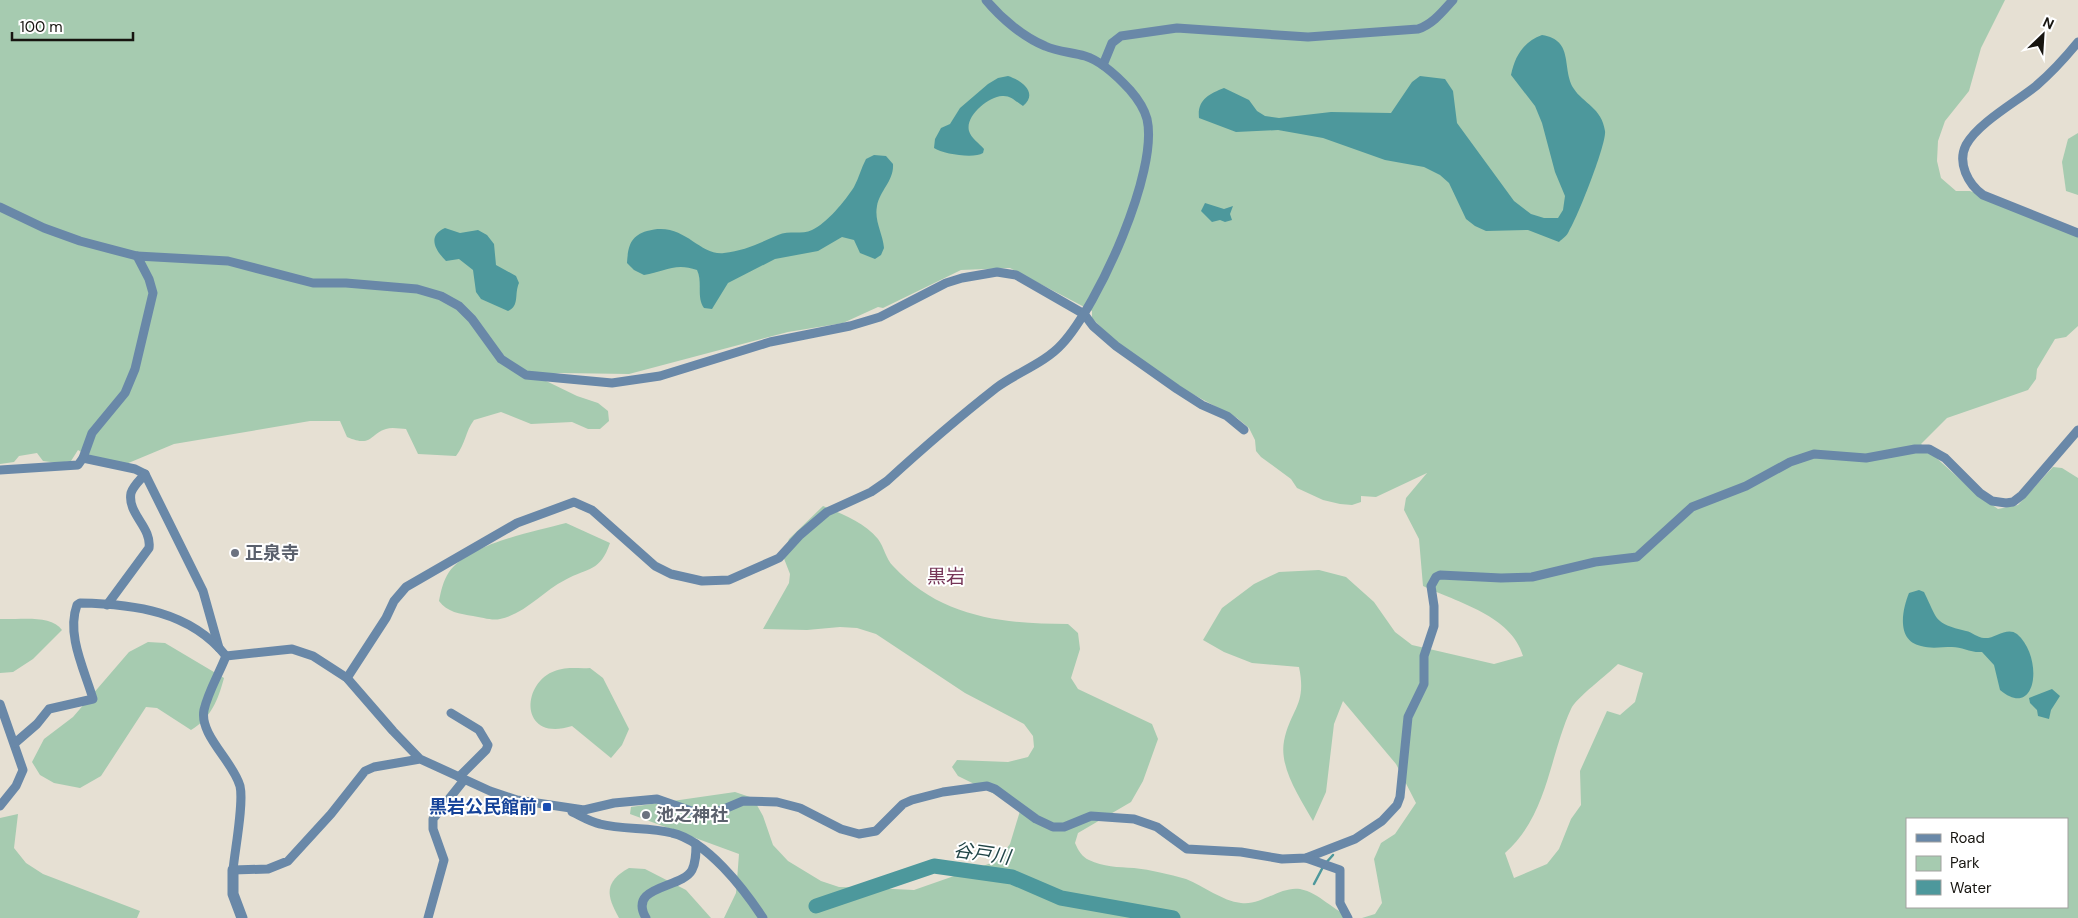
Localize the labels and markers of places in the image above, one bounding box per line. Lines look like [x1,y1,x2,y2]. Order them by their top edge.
place label: 正泉寺 [245,541,299,565]
marker: 正泉寺 [229,547,241,559]
place label: 黒岩公民館前 [429,795,537,819]
marker: 黒岩公民館前 [541,801,553,813]
place label: 池之神社 [656,803,728,827]
marker: 池之神社 [640,809,652,821]

